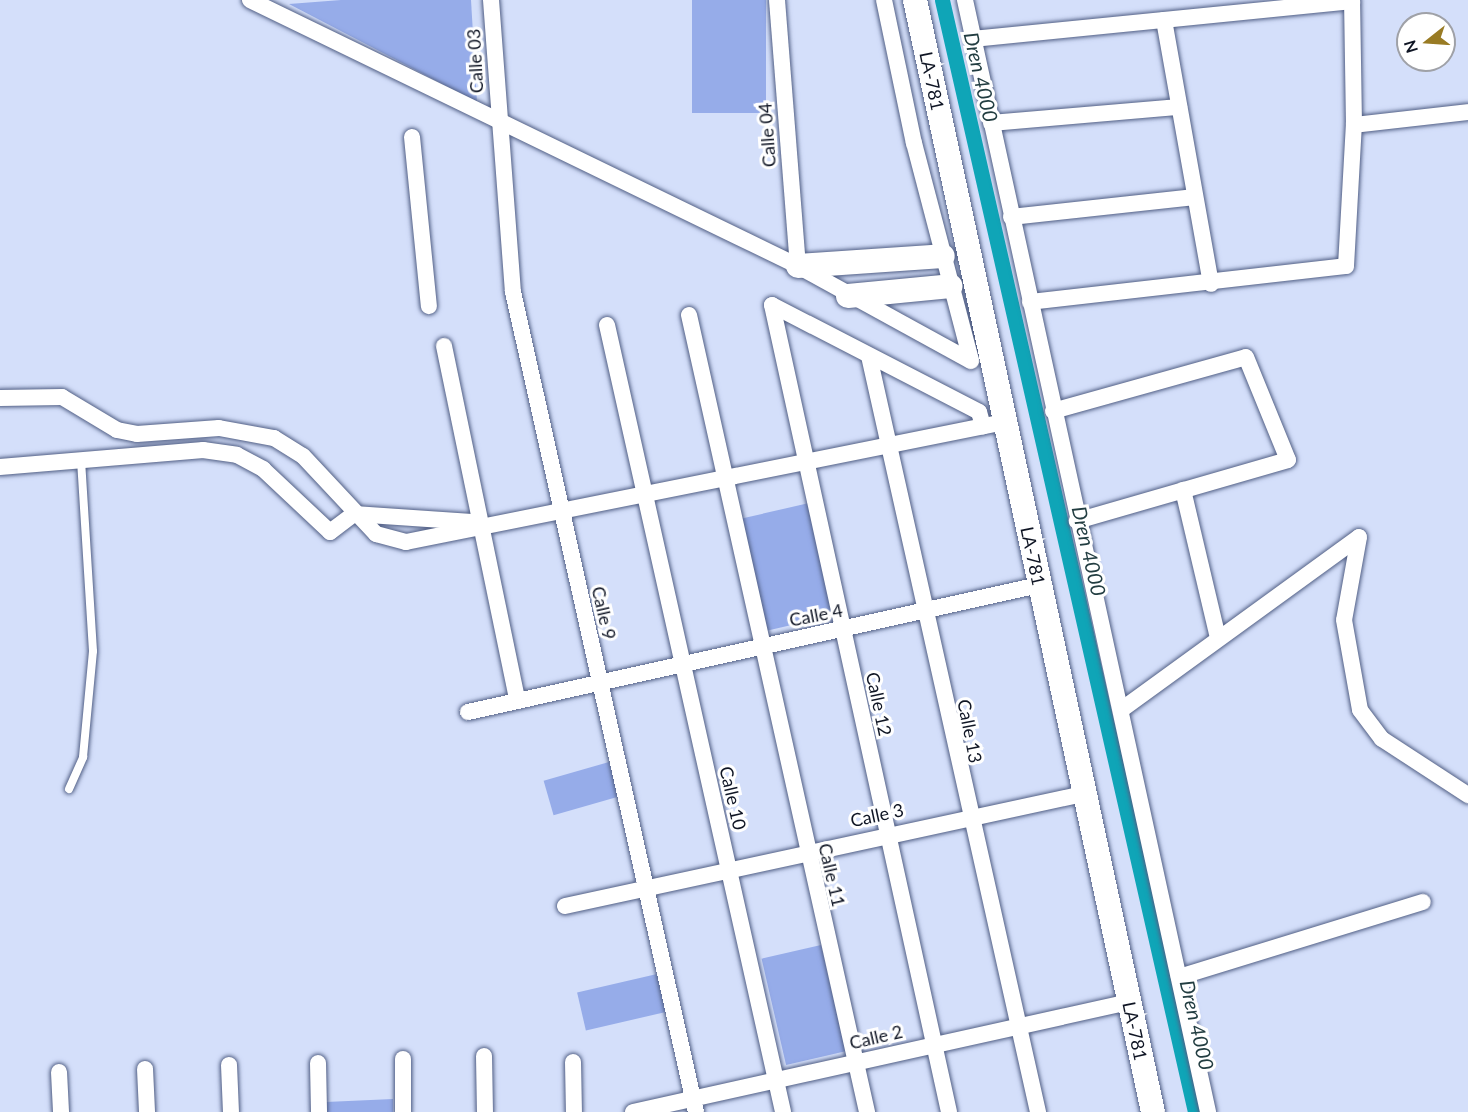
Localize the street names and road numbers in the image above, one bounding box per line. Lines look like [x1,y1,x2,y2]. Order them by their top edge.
street label: Calle 03 [463,28,487,94]
street label: LA-781 [915,50,949,112]
street label: Calle 04 [754,102,780,168]
street label: LA-781 [1016,525,1050,587]
street label: Calle 9 [587,584,621,642]
street label: Calle 4 [787,599,845,631]
street label: Calle 12 [862,670,896,738]
street label: Calle 13 [953,697,987,765]
street label: Calle 10 [715,764,751,832]
street label: Calle 3 [848,799,906,831]
street label: Calle 11 [814,841,850,909]
street label: LA-781 [1118,1000,1152,1062]
street label: Calle 2 [847,1020,905,1054]

